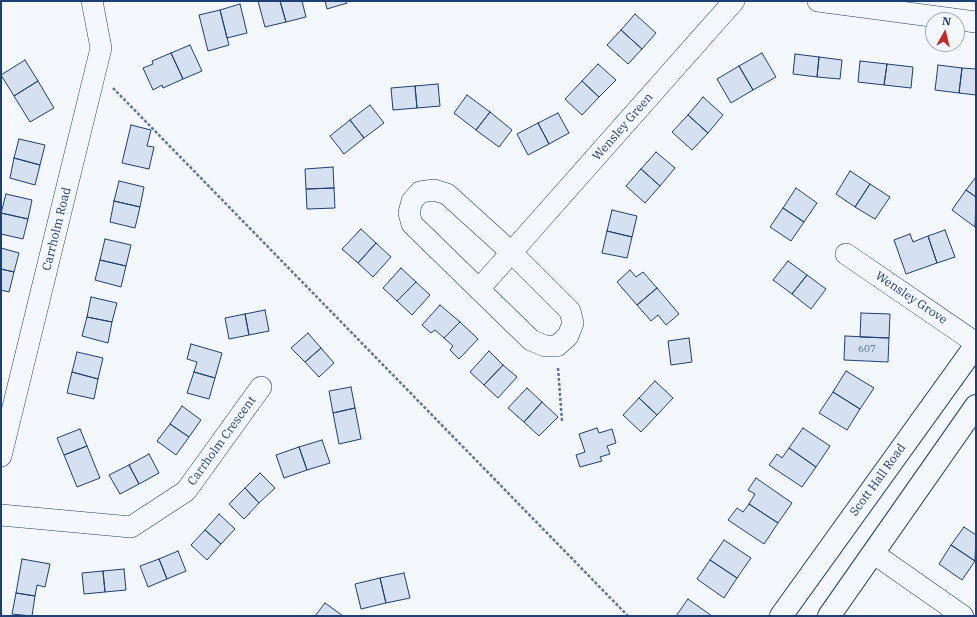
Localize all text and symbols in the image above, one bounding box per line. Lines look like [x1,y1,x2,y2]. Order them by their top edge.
north arrow [925,12,965,52]
text: N [941,14,952,29]
street label: Wensley Green [590,90,656,164]
street label: Carrholm Road [40,186,74,272]
street label: Wensley Grove [872,269,950,327]
house number: 607 [858,343,876,355]
street label: Carrholm Crescent [185,394,259,488]
street label: Scott Hall Road [847,441,909,519]

